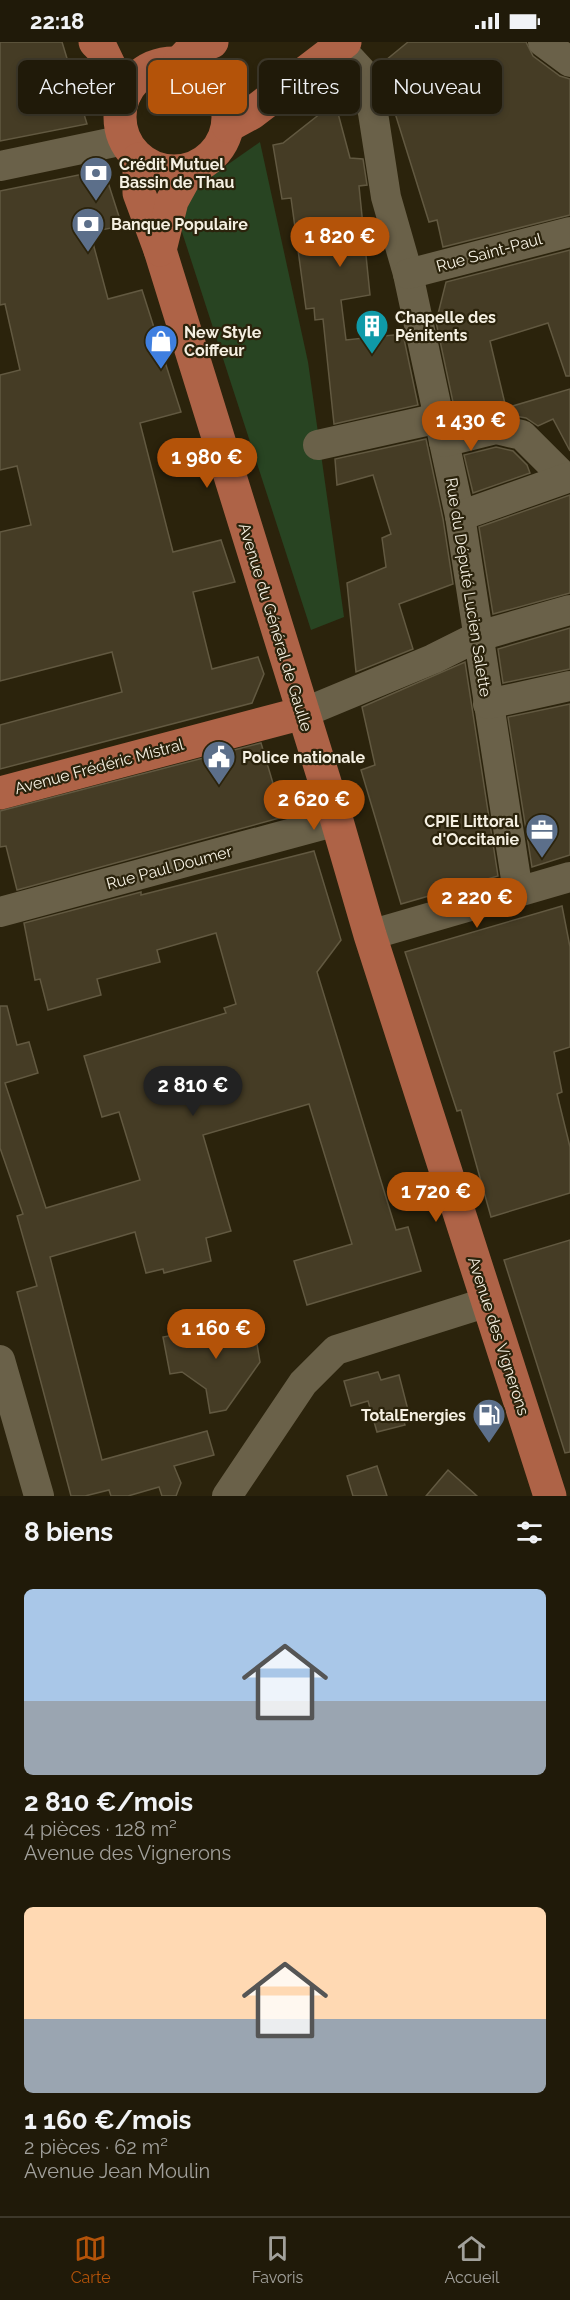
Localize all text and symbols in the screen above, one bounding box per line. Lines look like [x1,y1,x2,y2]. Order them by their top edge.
text: 22:18 [30,8,84,34]
chip: Acheter [18,60,136,114]
chip: Louer [148,60,247,114]
chip: Filtres [259,60,360,114]
chip: Nouveau [372,60,502,114]
bank icon: Crédit Mutuel Bassin de Thau [78,155,114,202]
place label: Crédit Mutuel Bassin de Thau [119,155,234,192]
bank icon: Banque Populaire [70,206,106,253]
place label: Banque Populaire [111,215,248,234]
pin: 1 820 € [285,217,395,268]
text: 1 820 € [304,224,376,248]
street label: Rue Saint-Paul [434,229,545,276]
building icon: Chapelle des Pénitents [354,308,390,355]
place label: Chapelle des Pénitents [395,308,496,345]
shop icon: New Style Coiffeur [143,323,179,370]
place label: New Style Coiffeur [184,323,262,360]
pin: 1 430 € [416,401,526,452]
text: 1 430 € [436,408,506,432]
pin: 1 980 € [152,438,262,489]
text: 1 980 € [171,445,243,469]
street label: Rue du Député Lucien Salette [442,476,495,698]
street label: Avenue du Général de Gaulle [235,521,316,734]
street label: Avenue Frédéric Mistral [12,735,186,798]
public building icon: Police nationale [201,739,237,786]
place label: Police nationale [242,748,366,767]
pin: 2 620 € [259,780,369,831]
text: 2 620 € [278,787,350,811]
place label: CPIE Littoral d'Occitanie [424,812,520,849]
office icon: CPIE Littoral d'Occitanie [524,812,560,859]
street label: Rue Paul Doumer [104,841,235,893]
pin: 2 220 € [422,878,532,929]
text: 2 220 € [441,885,513,909]
pin: 2 810 € [138,1066,248,1117]
text: 2 810 € [157,1073,229,1097]
pin: 1 720 € [381,1172,491,1223]
text: 1 720 € [401,1179,471,1203]
street label: Avenue des Vignerons [464,1254,533,1418]
pin: 1 160 € [161,1309,271,1360]
text: 1 160 € [181,1316,251,1340]
fuel station icon: TotalEnergies [471,1397,507,1444]
place label: TotalEnergies [361,1406,466,1425]
icon: filters [513,1516,546,1549]
text: 8 biens [24,1517,113,1547]
icon: home [231,1628,339,1736]
text: 2 810 €/mois [24,1787,193,1817]
text: 4 pièces · 128 m² [24,1817,177,1841]
text: Avenue des Vignerons [24,1841,231,1865]
icon: home [231,1946,339,2054]
text: 1 160 €/mois [24,2105,191,2135]
text: 2 pièces · 62 m² [24,2135,168,2159]
text: Avenue Jean Moulin [24,2159,210,2183]
tab: Carte [71,2232,111,2287]
tab: Favoris [252,2232,303,2287]
tab: Accueil [445,2232,499,2287]

